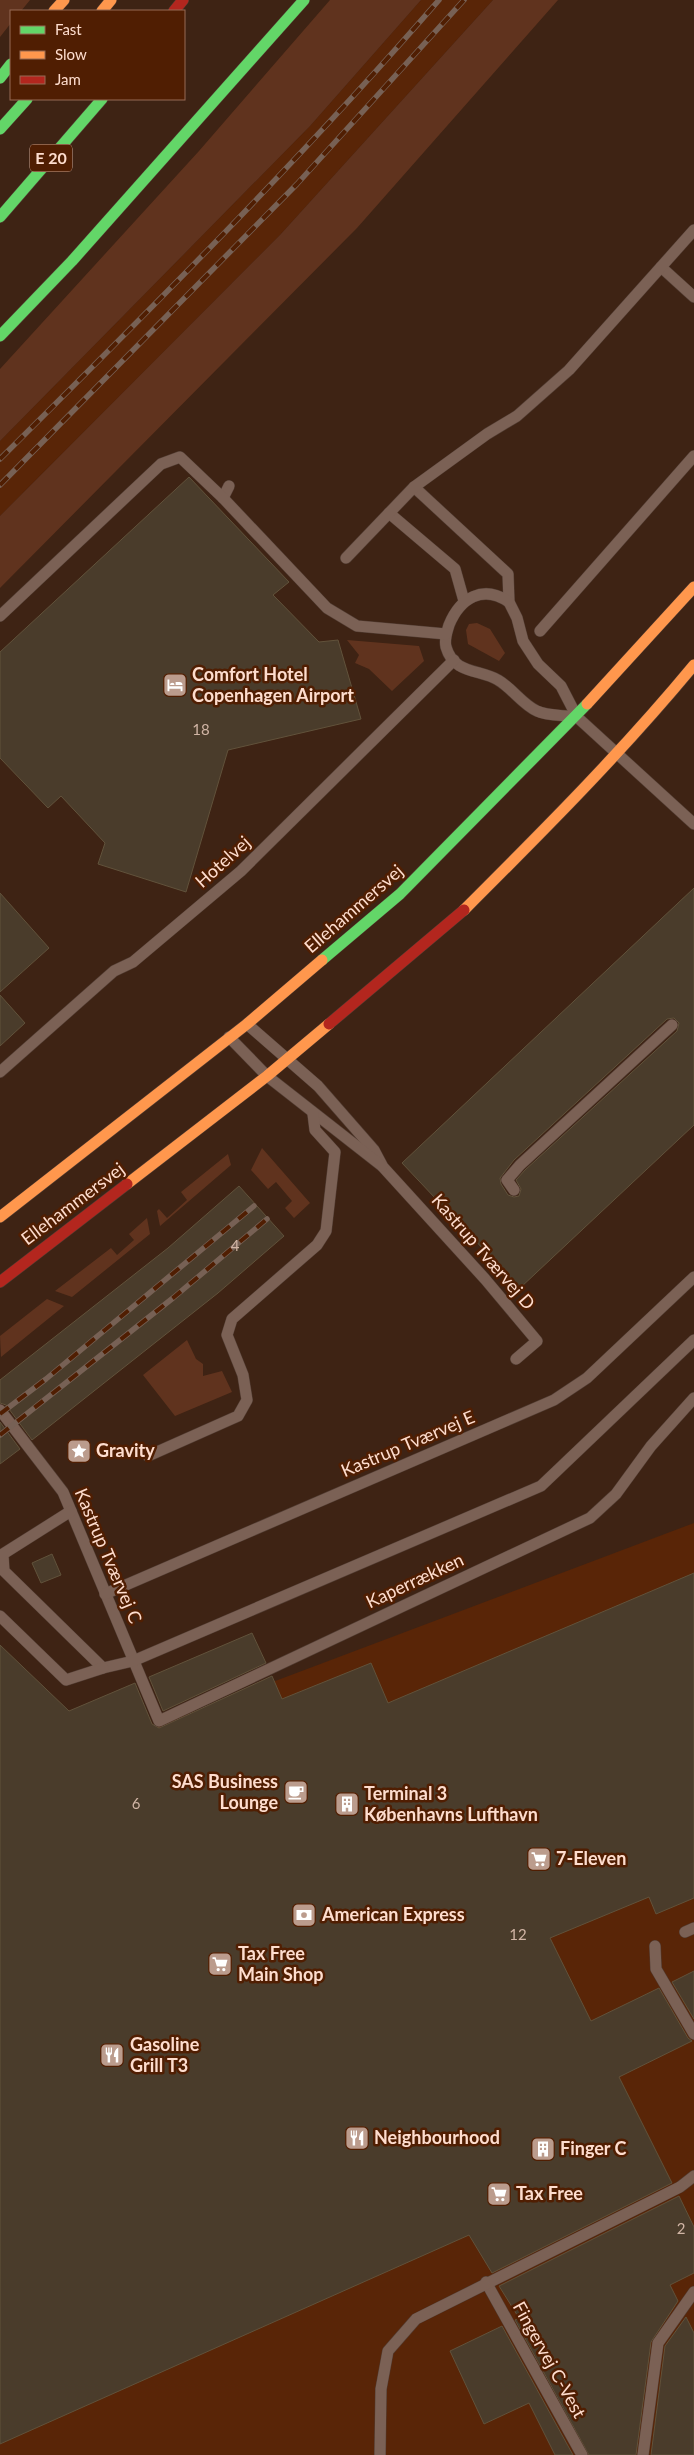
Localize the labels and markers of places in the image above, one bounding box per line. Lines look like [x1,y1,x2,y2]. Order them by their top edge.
place label: Comfort Hotel Copenhagen Airport [192,663,354,706]
hotel icon: Comfort Hotel Copenhagen Airport [162,672,188,698]
place icon: Gravity [66,1438,92,1464]
place label: Gravity [96,1439,155,1461]
place label: SAS Business Lounge [172,1770,278,1813]
cafe icon: SAS Business Lounge [283,1779,309,1805]
place label: Terminal 3 Københavns Lufthavn [364,1782,538,1825]
building icon: Terminal 3 Københavns Lufthavn [334,1791,360,1817]
supermarket icon: 7-Eleven [526,1846,552,1872]
place label: 7-Eleven [556,1847,626,1869]
bank icon: American Express [291,1902,317,1928]
place label: American Express [321,1903,465,1925]
place label: Tax Free Main Shop [238,1942,323,1985]
supermarket icon: Tax Free Main Shop [207,1951,233,1977]
place label: Gasoline Grill T3 [130,2033,200,2076]
restaurant icon: Gasoline Grill T3 [99,2042,125,2068]
restaurant icon: Neighbourhood [344,2125,370,2151]
place label: Neighbourhood [374,2126,500,2148]
building icon: Finger C [530,2136,556,2162]
place label: Finger C [560,2137,627,2159]
supermarket icon: Tax Free [486,2181,512,2207]
place label: Tax Free [516,2182,583,2204]

